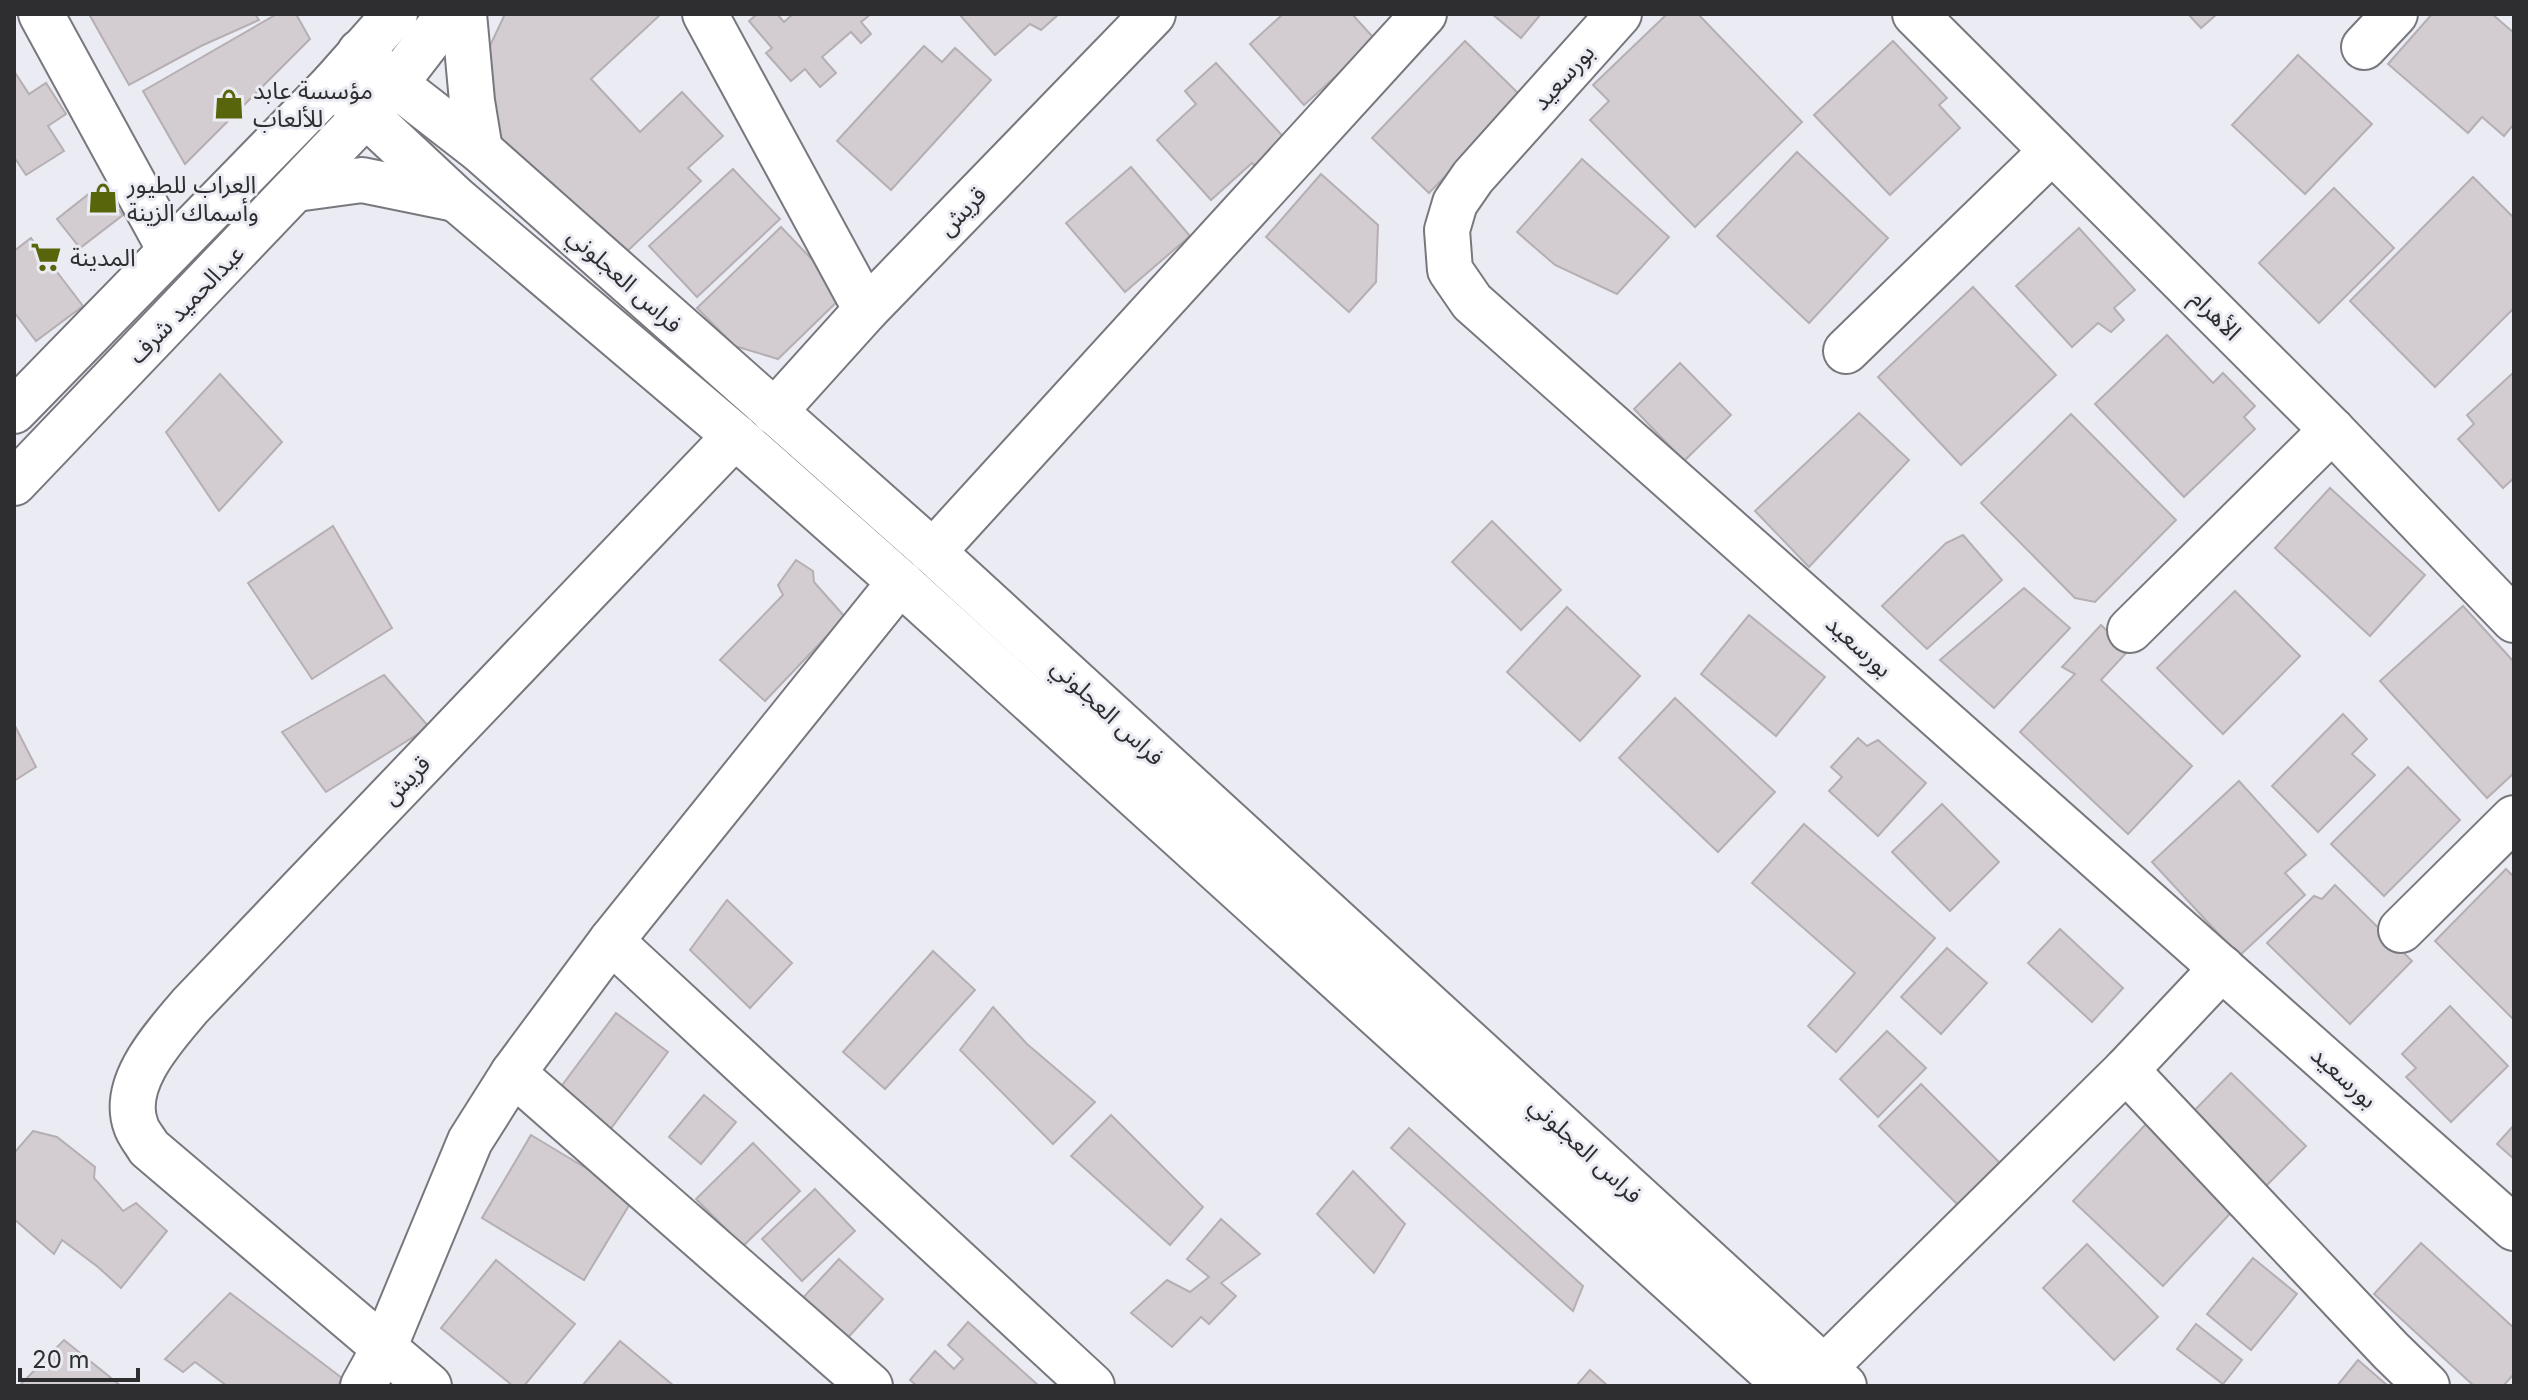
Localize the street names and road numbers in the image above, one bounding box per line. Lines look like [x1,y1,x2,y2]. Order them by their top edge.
street label: بورسعيد [1526,38,1600,116]
street label: قريش [932,180,992,242]
street label: فراس العجلوني [559,221,688,342]
street label: عبدالحميد شرف [122,239,250,369]
street label: الأهرام [2182,284,2247,349]
street label: بورسعيد [1820,609,1898,683]
street label: فراس العجلوني [1043,652,1170,775]
street label: قريش [376,749,436,811]
street label: بورسعيد [2305,1040,2383,1114]
street label: فراس العجلوني [1521,1090,1648,1213]

